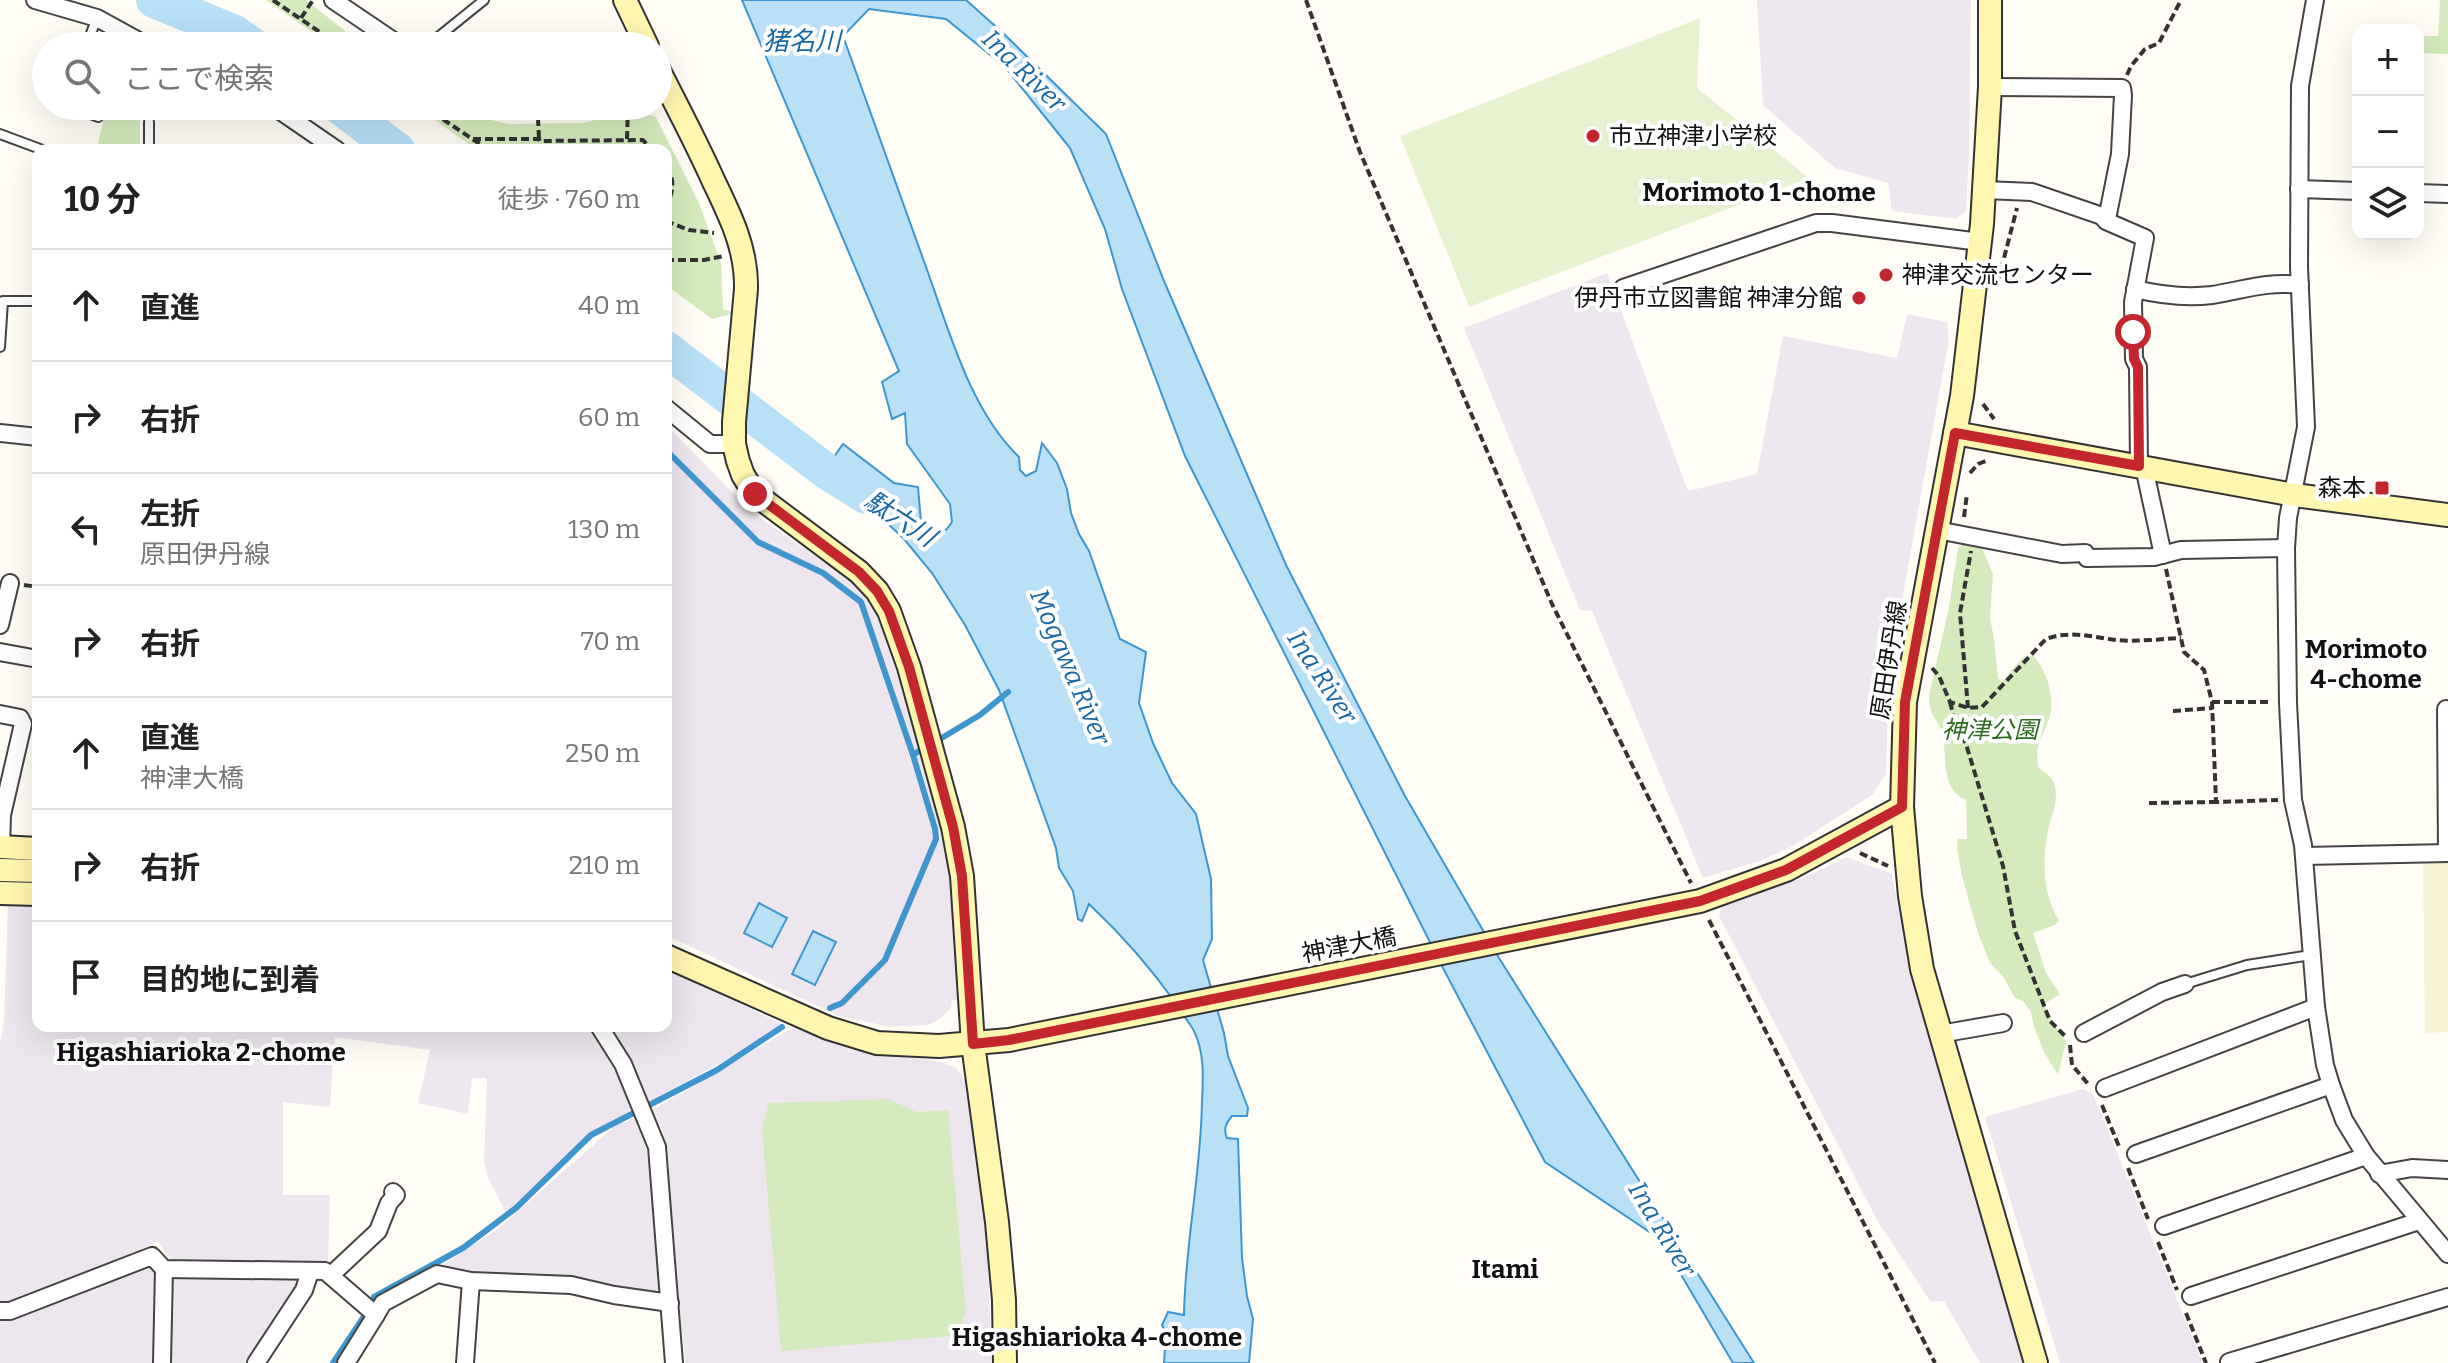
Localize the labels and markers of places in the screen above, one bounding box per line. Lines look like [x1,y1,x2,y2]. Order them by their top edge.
place label: 市立神津小学校 [1609,122,1777,150]
marker: 市立神津小学校 [1584,127,1602,145]
place label: 神津交流センター [1902,261,2094,289]
marker: 神津交流センター [1877,266,1895,284]
place label: 伊丹市立図書館 神津分館 [1574,284,1843,312]
marker: 伊丹市立図書館 神津分館 [1850,289,1868,307]
place label: 森本 [2318,474,2366,502]
marker: 森本 [2373,479,2391,497]

